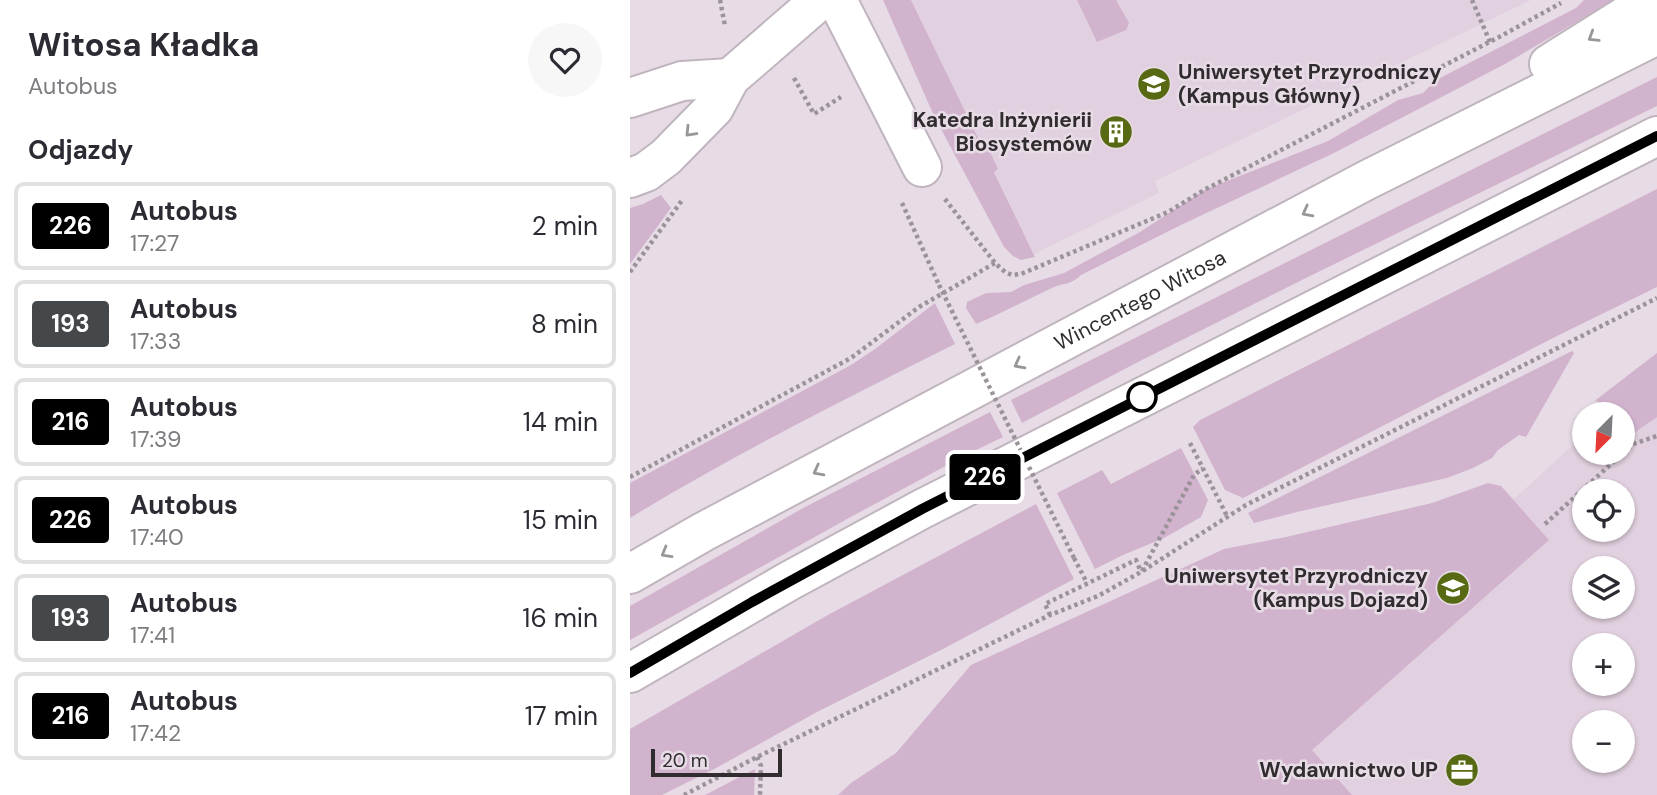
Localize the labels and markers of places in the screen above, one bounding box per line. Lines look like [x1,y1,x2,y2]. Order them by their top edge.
place label: Uniwersytet Przyrodniczy (Kampus Główny) [1178,58,1442,110]
school or university icon: Uniwersytet Przyrodniczy (Kampus Główny) [1135,65,1173,103]
place label: Katedra Inżynierii Biosystemów [913,106,1092,158]
building icon: Katedra Inżynierii Biosystemów [1097,113,1135,151]
unlabelled marker [1127,382,1157,412]
place label: Uniwersytet Przyrodniczy (Kampus Dojazd) [1164,562,1428,614]
school or university icon: Uniwersytet Przyrodniczy (Kampus Dojazd) [1434,569,1472,607]
office icon: Wydawnictwo UP [1443,751,1481,789]
place label: Wydawnictwo UP [1259,756,1438,784]

